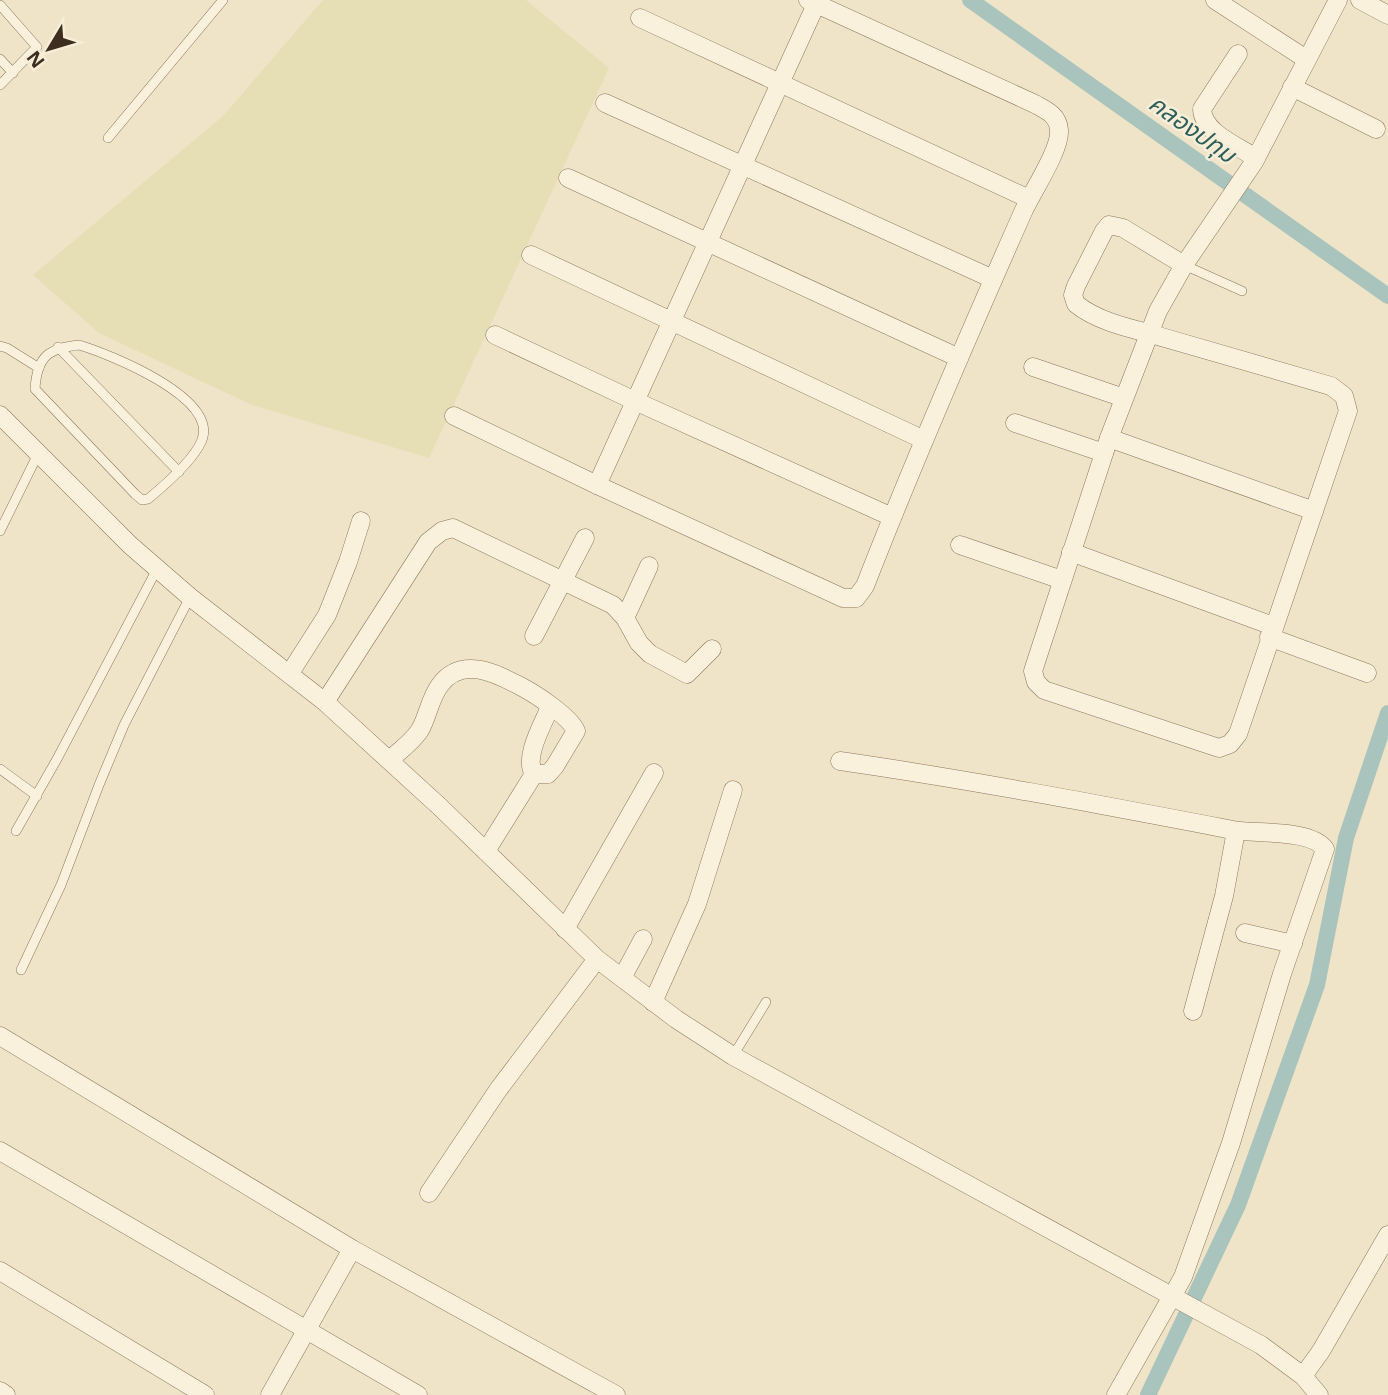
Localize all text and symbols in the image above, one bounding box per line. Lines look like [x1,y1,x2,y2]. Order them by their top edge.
north arrow [14,14,84,84]
text: N [21,44,53,74]
water label: คลองปทุม [1141,87,1244,174]

